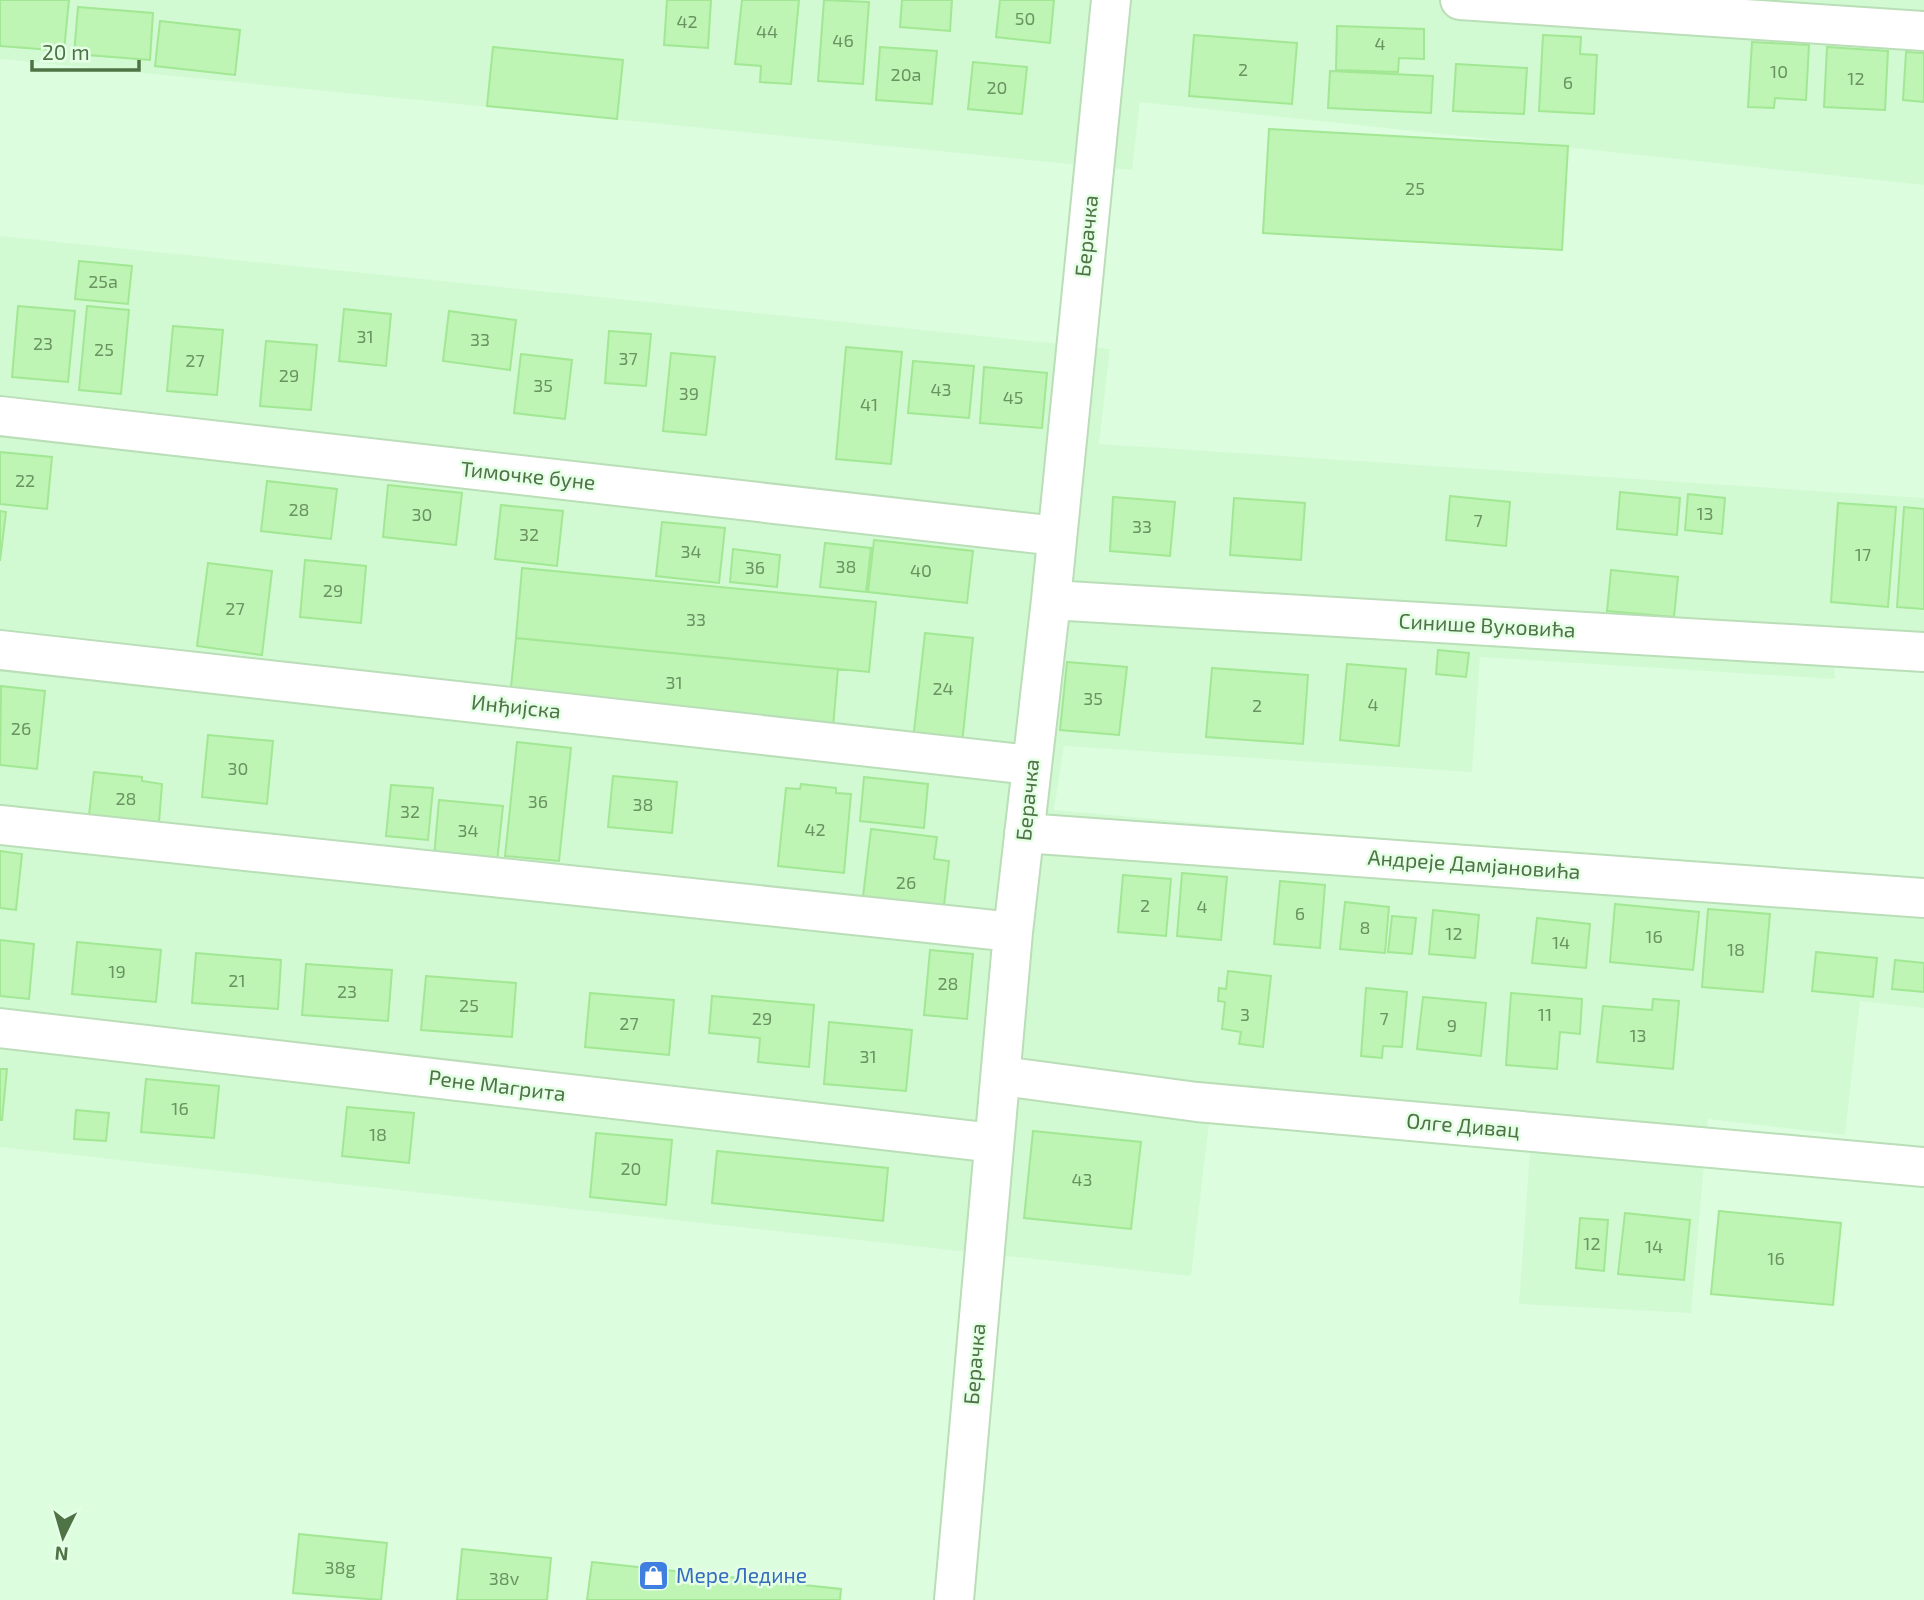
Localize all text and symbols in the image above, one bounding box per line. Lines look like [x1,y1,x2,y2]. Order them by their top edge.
house number: 50 [1015,7,1035,29]
house number: 42 [676,10,698,32]
house number: 44 [756,20,778,42]
scale bar [32,28,138,72]
house number: 46 [832,29,854,51]
house number: 4 [1374,32,1386,54]
text: 20 m [42,39,90,64]
house number: 2 [1238,58,1248,80]
house number: 10 [1770,60,1788,82]
house number: 20a [891,63,921,85]
house number: 12 [1847,67,1865,89]
house number: 6 [1563,71,1573,93]
house number: 20 [987,76,1007,98]
house number: 25 [1405,177,1425,199]
street label: Берачка [1069,194,1102,278]
house number: 25a [88,270,118,292]
house number: 31 [356,325,374,347]
house number: 33 [470,328,490,350]
house number: 23 [33,332,53,354]
house number: 25 [94,338,114,360]
house number: 37 [618,347,638,369]
house number: 27 [185,349,205,371]
house number: 29 [279,364,299,386]
house number: 35 [533,374,553,396]
house number: 43 [930,378,952,400]
house number: 39 [679,382,699,404]
house number: 45 [1003,386,1023,408]
house number: 41 [860,393,878,415]
street label: Тимочке буне [459,455,597,495]
house number: 22 [15,469,35,491]
house number: 28 [288,498,310,520]
house number: 13 [1696,502,1714,524]
house number: 30 [412,503,432,525]
house number: 7 [1473,509,1483,531]
house number: 33 [1132,515,1152,537]
house number: 32 [519,523,539,545]
house number: 34 [680,540,702,562]
house number: 17 [1855,543,1871,565]
house number: 38 [836,555,856,577]
house number: 36 [745,556,765,578]
house number: 40 [910,559,932,581]
house number: 29 [323,579,343,601]
house number: 27 [225,597,245,619]
street label: Синише Вуковића [1398,607,1576,643]
house number: 33 [686,608,706,630]
house number: 31 [665,671,683,693]
house number: 24 [932,677,954,699]
house number: 35 [1083,687,1103,709]
street label: Инђијска [470,688,562,724]
house number: 4 [1367,693,1379,715]
house number: 2 [1252,694,1262,716]
house number: 26 [11,717,31,739]
house number: 30 [228,757,248,779]
street label: Берачка [1010,758,1043,842]
house number: 28 [115,787,137,809]
house number: 36 [528,790,548,812]
house number: 38 [633,793,653,815]
house number: 32 [400,800,420,822]
house number: 42 [804,818,826,840]
house number: 34 [457,819,479,841]
street label: Андреје Дамјановића [1367,844,1581,884]
house number: 26 [896,871,916,893]
house number: 2 [1140,894,1150,916]
house number: 4 [1196,895,1208,917]
house number: 6 [1295,902,1305,924]
house number: 8 [1360,916,1370,938]
house number: 12 [1445,922,1463,944]
house number: 16 [1645,925,1663,947]
house number: 14 [1552,931,1570,953]
house number: 18 [1727,938,1745,960]
house number: 19 [108,960,126,982]
house number: 21 [228,969,246,991]
house number: 28 [937,972,959,994]
house number: 23 [337,980,357,1002]
house number: 25 [459,994,479,1016]
house number: 3 [1240,1003,1250,1025]
house number: 11 [1538,1003,1552,1025]
house number: 29 [752,1007,772,1029]
house number: 7 [1379,1007,1389,1029]
house number: 27 [619,1012,639,1034]
house number: 9 [1447,1014,1457,1036]
house number: 13 [1629,1024,1647,1046]
house number: 31 [859,1045,877,1067]
street label: Рене Магрита [427,1064,567,1105]
house number: 16 [171,1097,189,1119]
street label: Олге Дивац [1405,1107,1521,1142]
house number: 18 [369,1123,387,1145]
house number: 20 [621,1157,641,1179]
house number: 43 [1071,1168,1093,1190]
house number: 12 [1583,1232,1601,1254]
house number: 14 [1645,1235,1663,1257]
house number: 16 [1767,1247,1785,1269]
street label: Берачка [957,1322,990,1406]
north arrow [28,1502,98,1572]
text: N [54,1542,69,1566]
house number: 38g [325,1556,355,1578]
shop icon: Мере Ледине [636,1559,670,1593]
place label: Мере Ледине [676,1562,807,1587]
house number: 38v [489,1567,520,1589]

